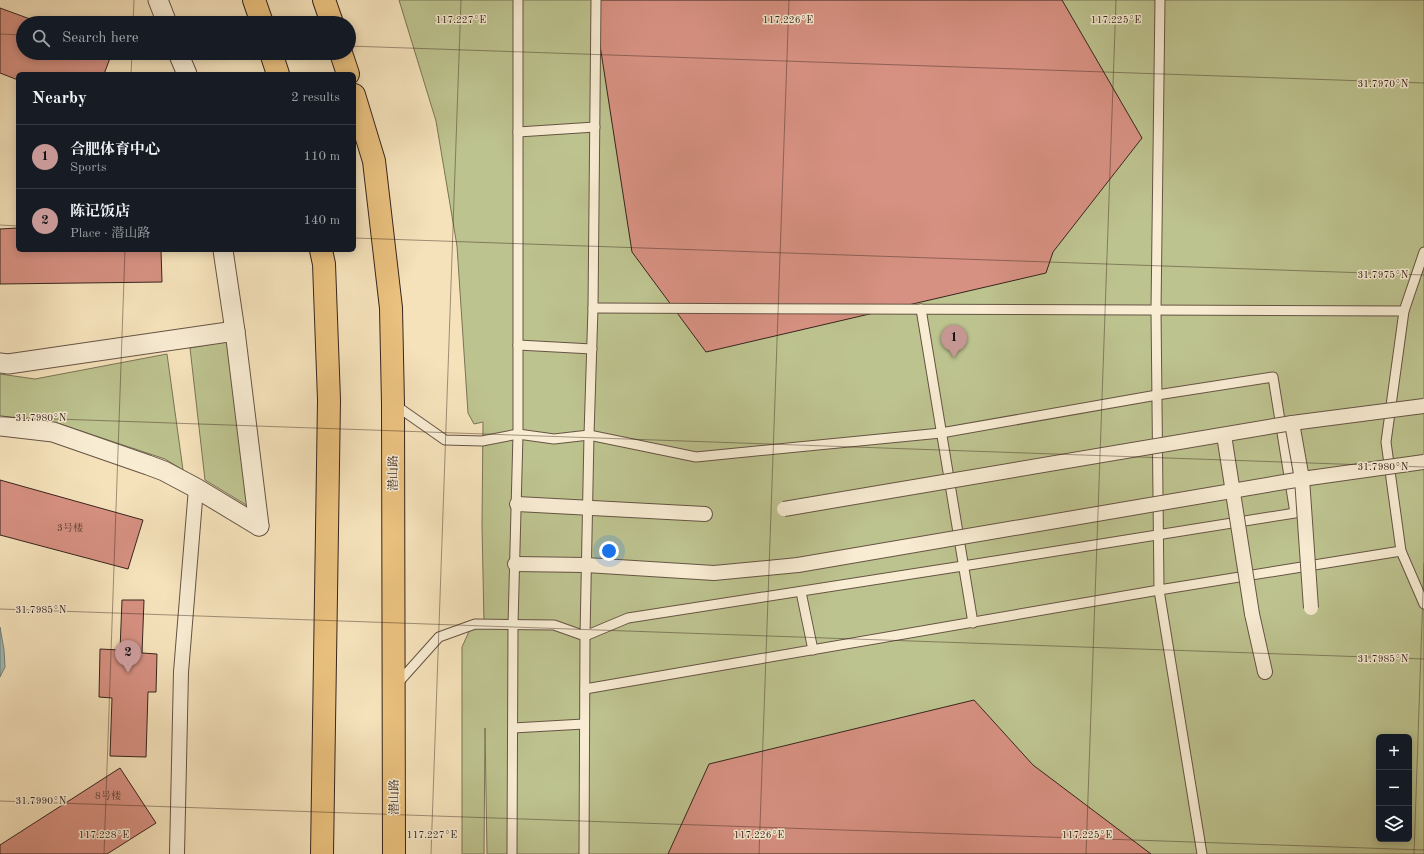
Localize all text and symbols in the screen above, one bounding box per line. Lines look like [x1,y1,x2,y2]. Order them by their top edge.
text: 117.227°E [436,15,486,25]
text: 117.226°E [763,15,813,25]
text: 117.225°E [1091,15,1141,25]
search box [16,16,356,60]
icon: search [30,27,52,49]
text: Search here [62,31,139,46]
text: 31.7970°N [1357,79,1409,89]
text: Nearby [32,90,87,107]
text: 2 results [291,91,340,104]
text: 合肥体育中心 [70,143,160,158]
text: 1 [41,150,49,163]
text: 110 m [303,150,340,163]
text: Sports [70,161,107,174]
text: 陈记饭店 [70,205,130,220]
text: 2 [41,214,49,227]
text: 140 m [303,214,340,227]
text: Place · 潜山路 [70,227,150,240]
text: 31.7975°N [1357,270,1409,280]
pin: 1 [941,325,967,358]
text: 31.7980°N [15,413,67,423]
street label: 潜山路 [386,455,400,491]
text: 31.7980°N [1357,462,1409,472]
house number: 3号楼 [57,522,83,533]
your location [599,541,619,561]
text: 31.7985°N [15,605,67,615]
pin: 2 [115,640,141,673]
text: 31.7985°N [1357,654,1409,664]
map controls [1376,734,1412,842]
button: + [1376,734,1412,770]
button: − [1376,770,1412,806]
street label: 潜山路 [387,779,401,815]
house number: 8号楼 [95,790,121,801]
text: 31.7990°N [15,796,67,806]
button: layers [1376,806,1412,842]
text: 117.228°E [79,830,129,840]
text: 117.227°E [407,830,457,840]
text: 117.226°E [734,830,784,840]
text: 117.225°E [1062,830,1112,840]

